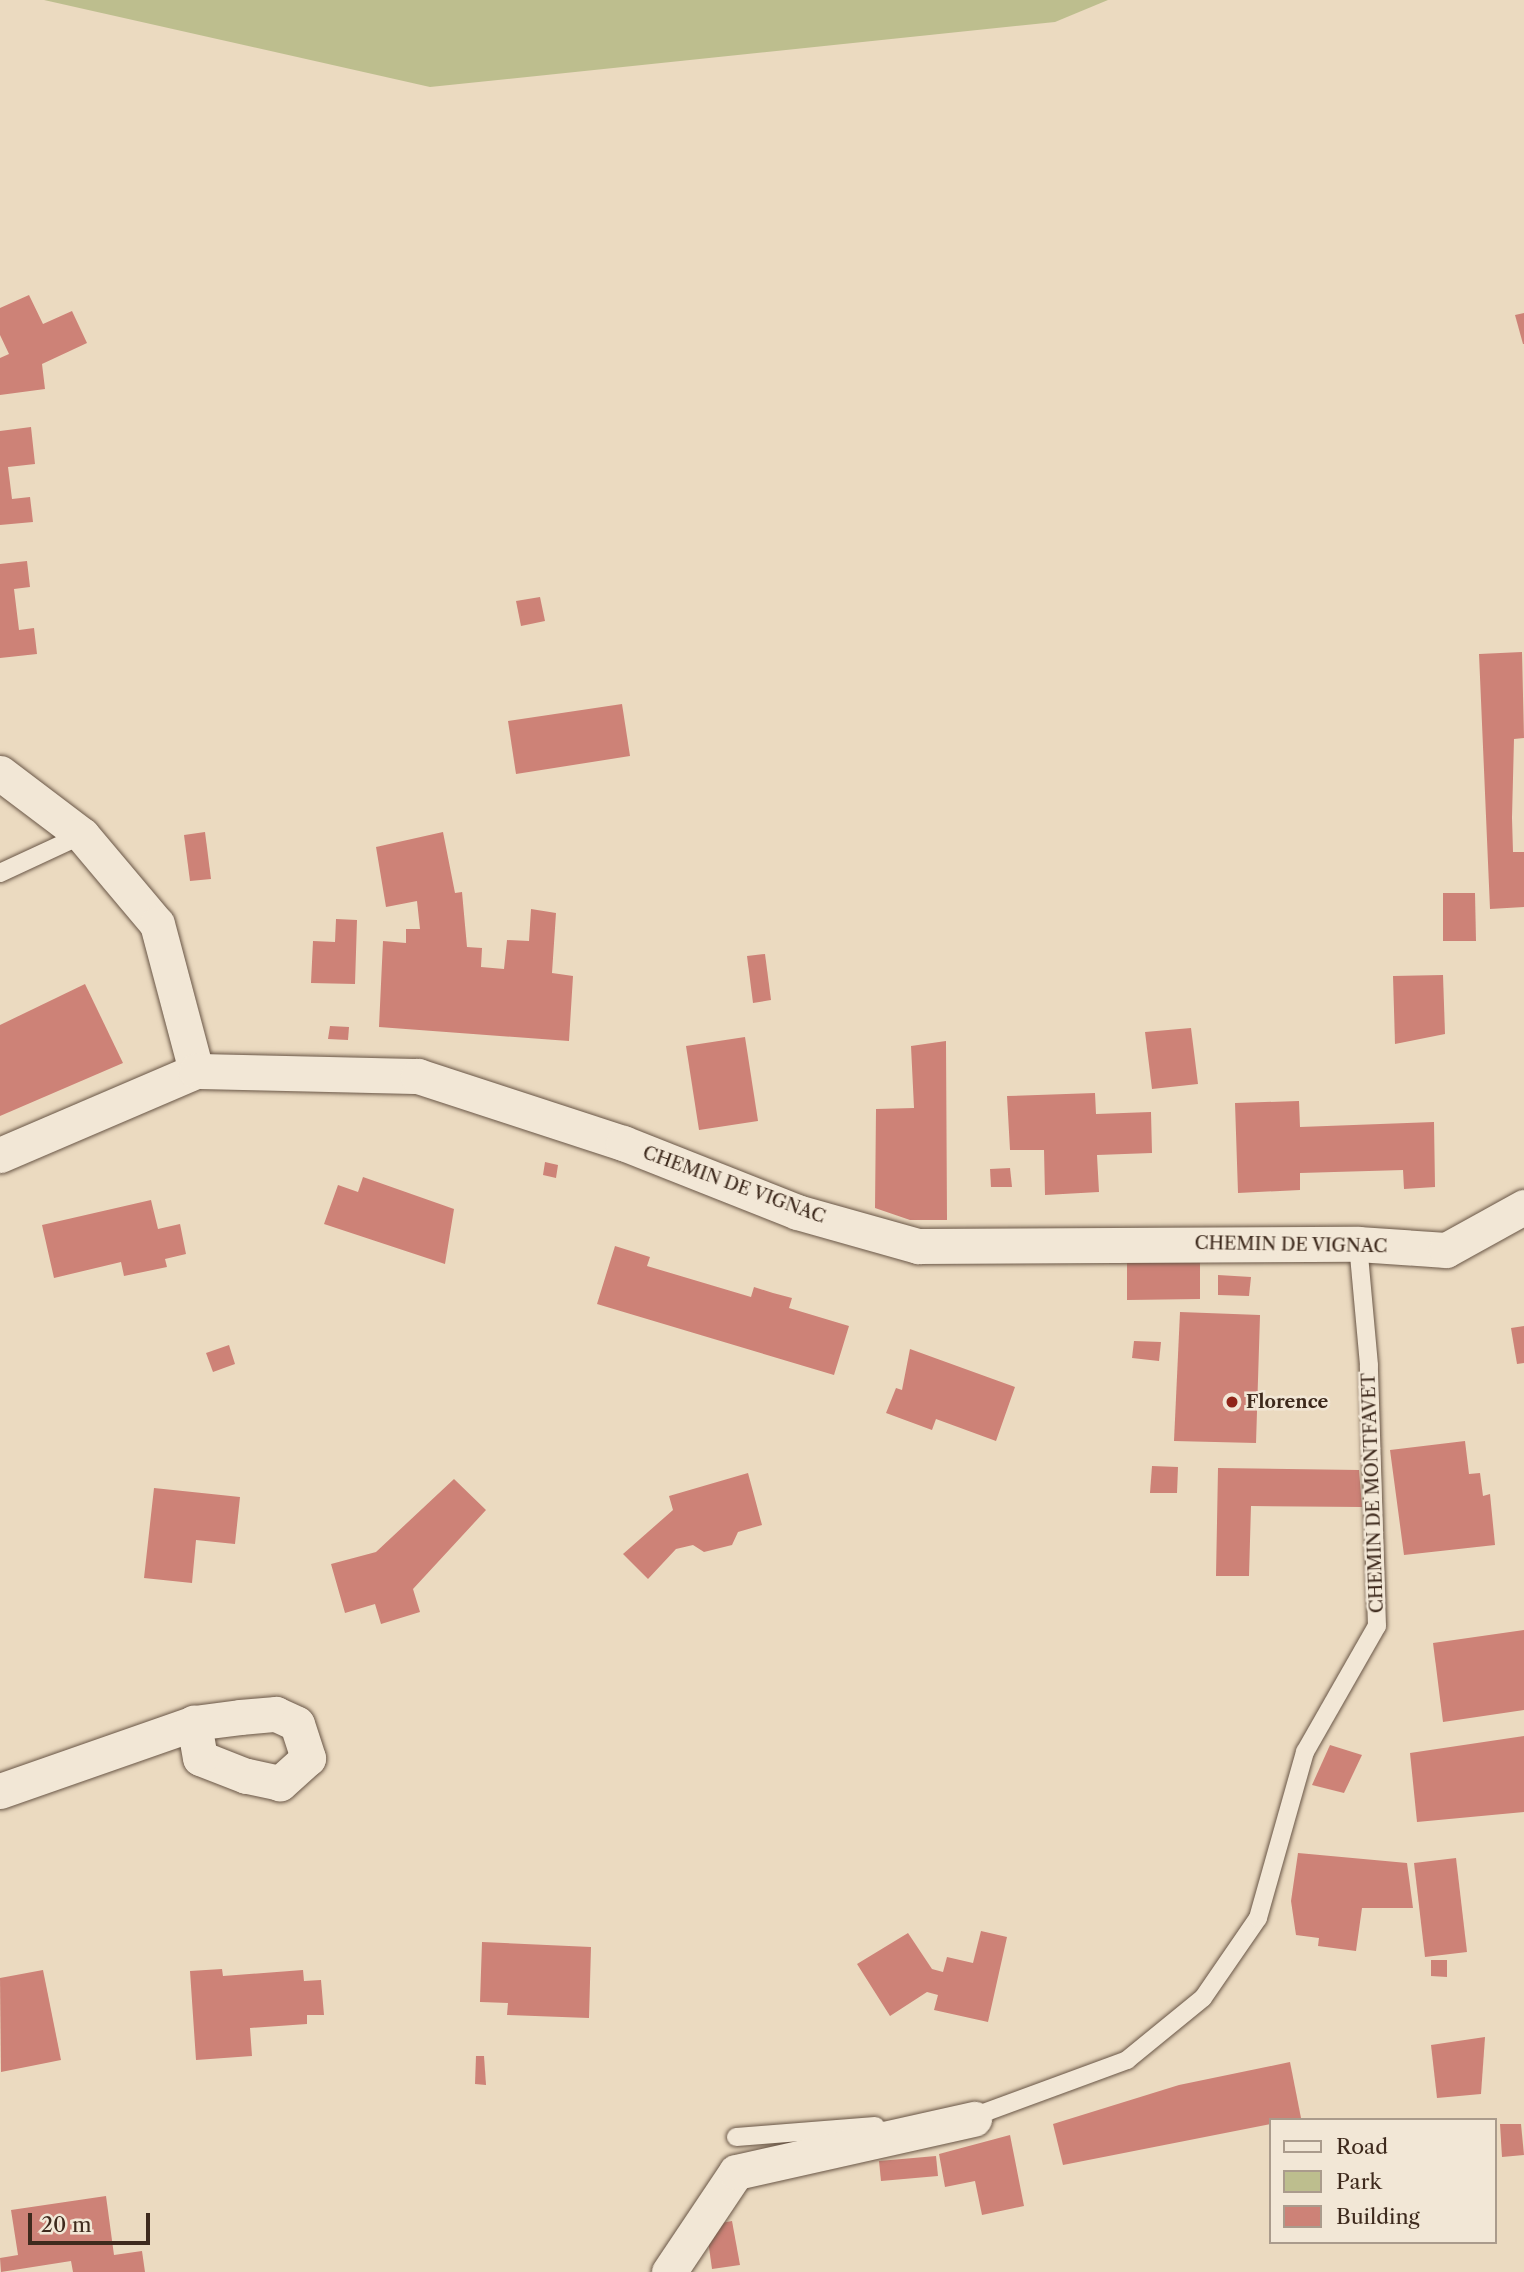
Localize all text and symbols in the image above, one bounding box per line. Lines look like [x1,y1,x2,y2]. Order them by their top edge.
street label: CHEMIN DE VIGNAC [639,1142,829,1228]
street label: CHEMIN DE VIGNAC [1194,1233,1388,1257]
street label: CHEMIN DE MONTFAVET [1358,1372,1388,1614]
place label: Florence [1246,1391,1328,1413]
marker: Florence [1224,1394,1240,1410]
legend [1268,2118,1496,2244]
text: Road [1336,2134,1388,2159]
text: Park [1336,2169,1382,2194]
scale bar [32,2198,154,2242]
text: Building [1336,2204,1420,2229]
text: 20 m [41,2212,92,2237]

